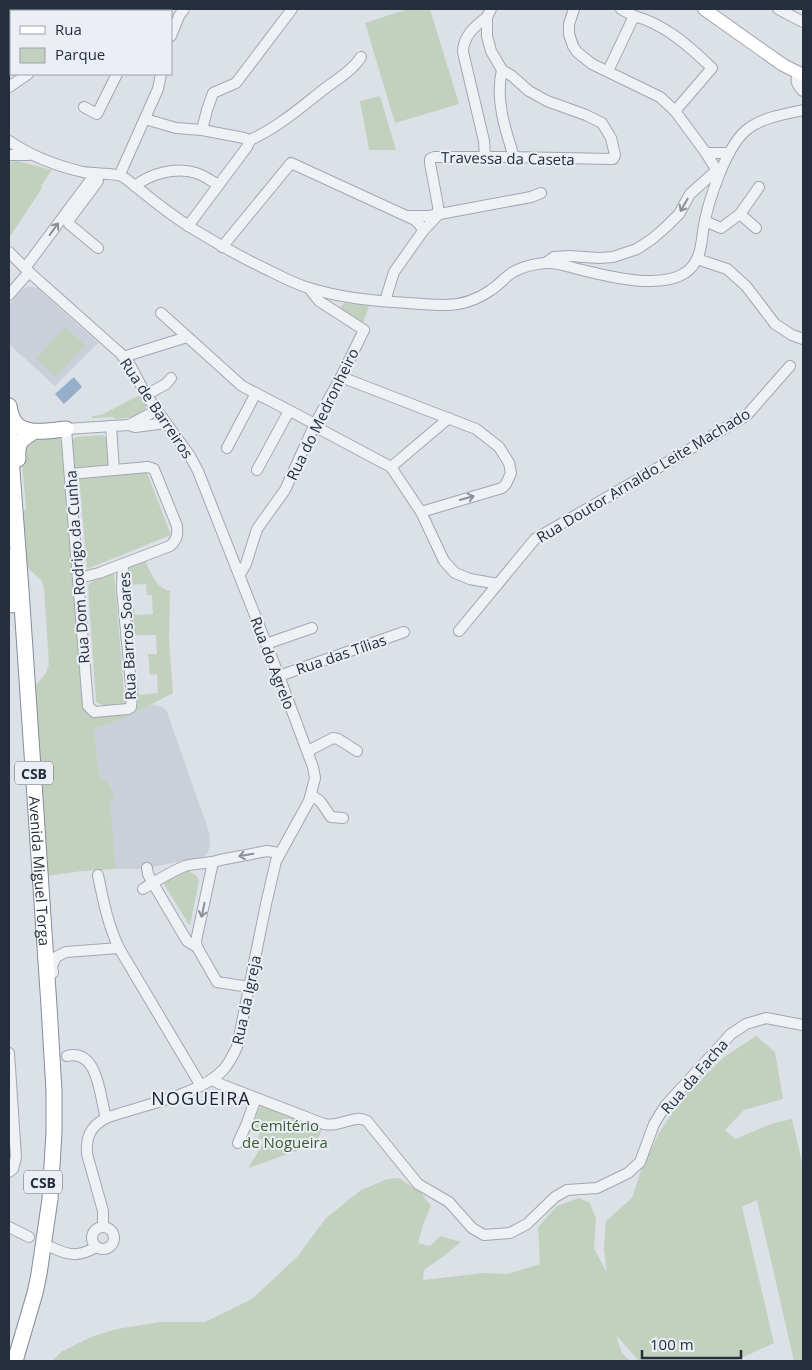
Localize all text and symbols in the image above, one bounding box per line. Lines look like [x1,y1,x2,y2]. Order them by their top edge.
legend [10,10,172,75]
text: Rua [55,19,82,39]
text: Parque [55,44,105,64]
street label: Travessa da Caseta [441,147,575,169]
one-way arrow [678,198,688,212]
one-way arrow [49,222,59,236]
street label: Rua do Medronheiro [281,345,363,483]
street label: Rua de Barreiros [116,354,198,462]
street label: Rua Doutor Arnaldo Leite Machado [533,403,753,547]
street label: Rua Dom Rodrigo da Cunha [60,470,94,664]
one-way arrow [459,493,475,503]
street label: Rua Barros Soares [114,571,140,701]
street label: Rua do Agrelo [246,614,300,712]
street label: Rua das Tílias [293,629,389,679]
road number: CSB [15,761,53,784]
street label: Avenida Miguel Torga [25,795,55,947]
one-way arrow [239,850,255,860]
one-way arrow [198,902,207,918]
street label: Rua da Igreja [227,953,265,1047]
street label: Rua da Facha [656,1034,732,1118]
district label: NOGUEIRA [151,1086,251,1110]
park label: Cemitério de Nogueira [242,1115,328,1152]
road number: CSB [24,1170,62,1194]
scale bar [642,1328,741,1360]
text: 100 m [650,1334,694,1354]

